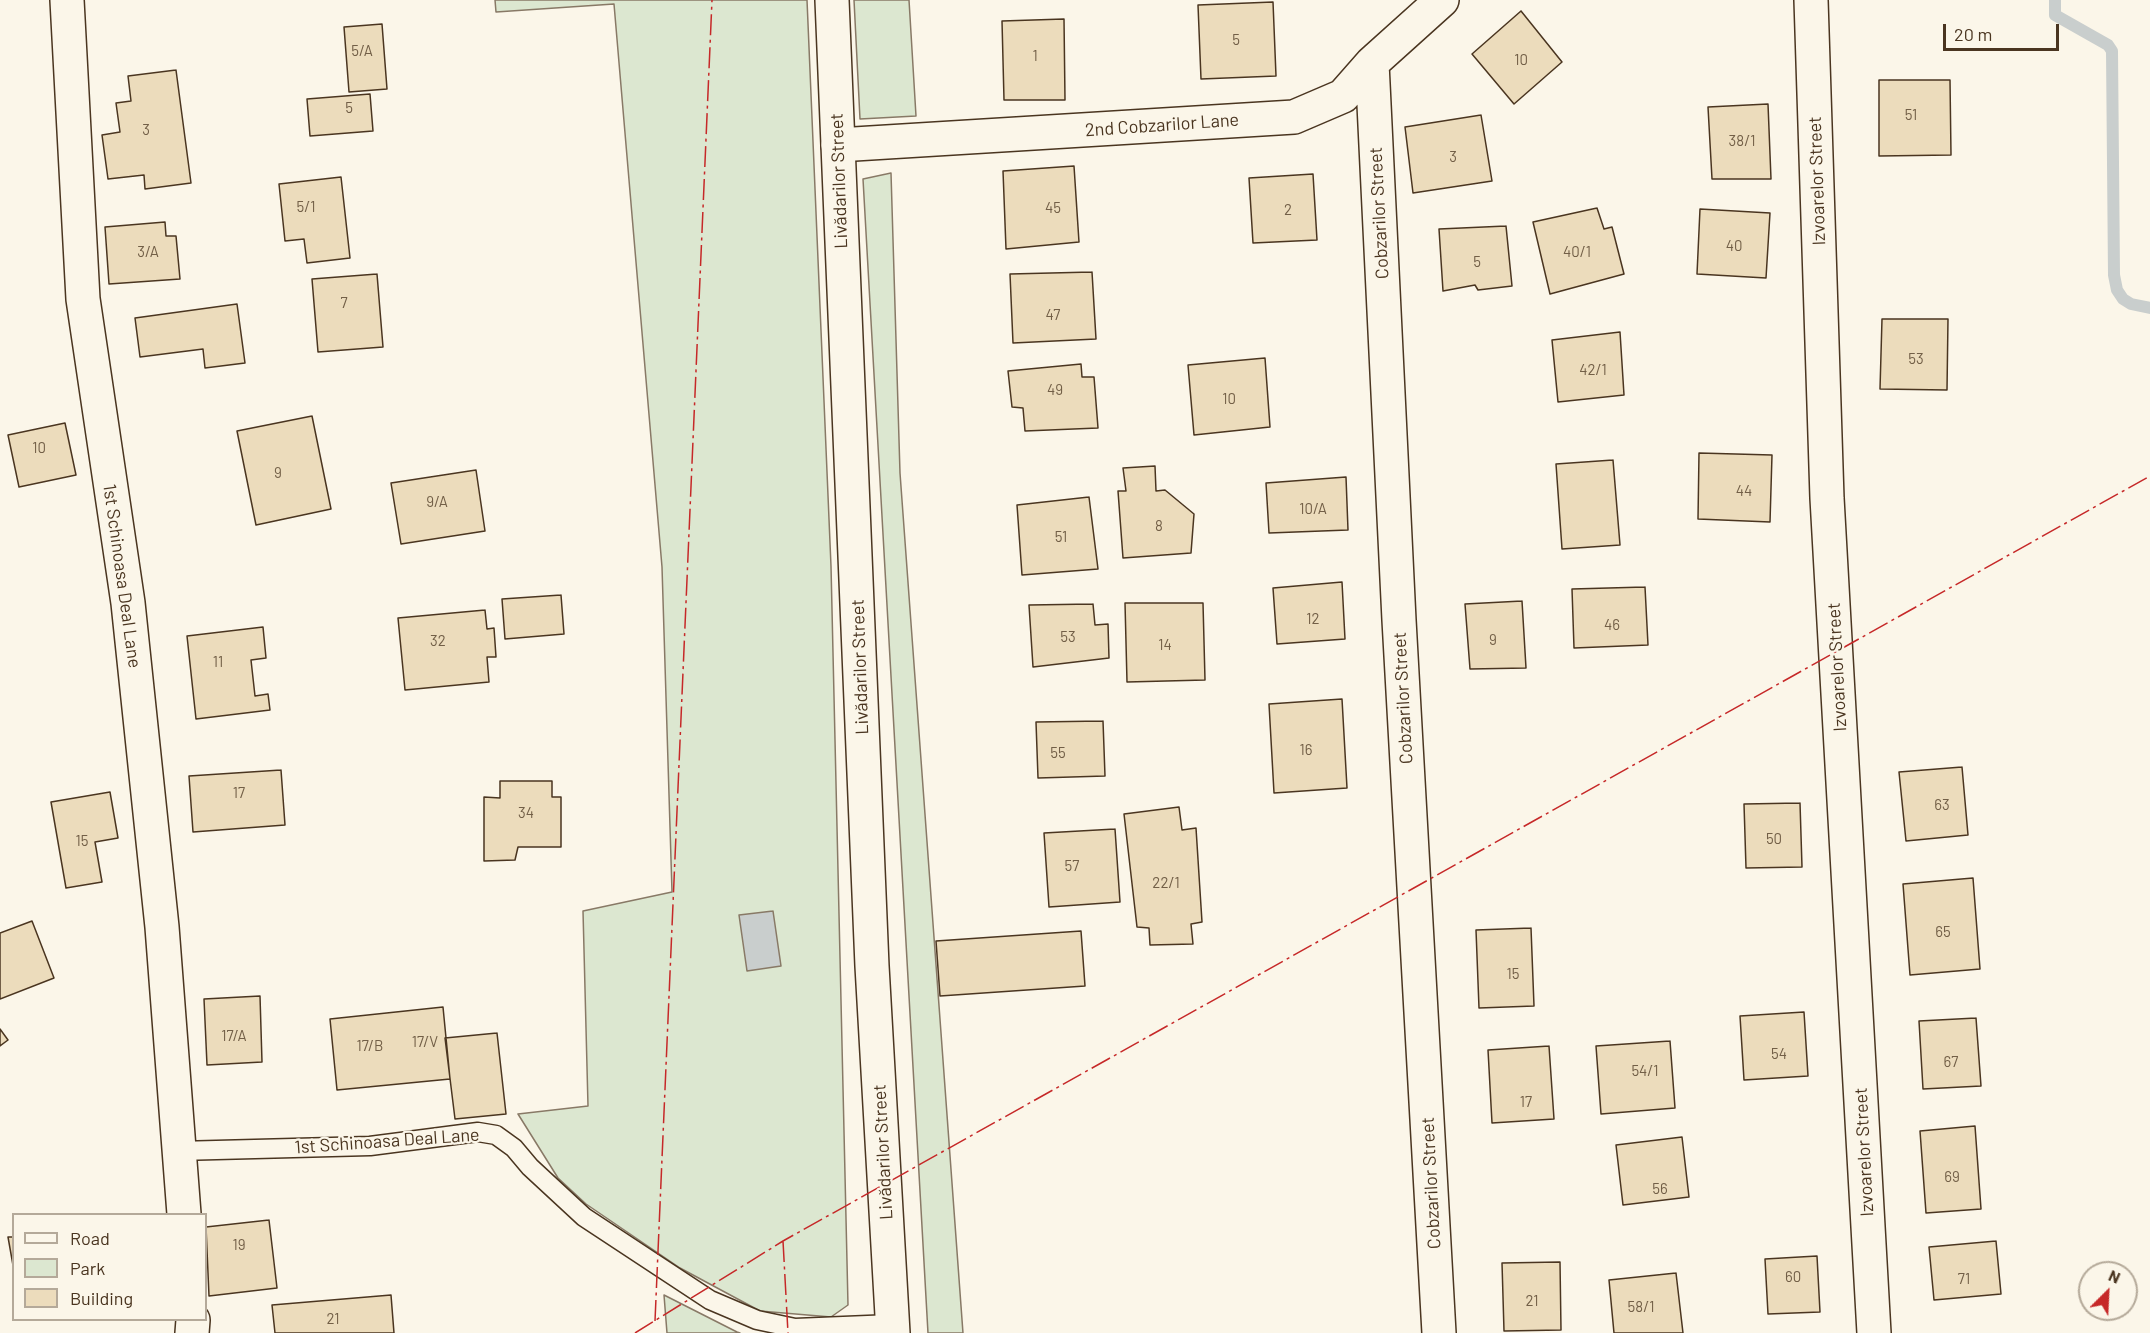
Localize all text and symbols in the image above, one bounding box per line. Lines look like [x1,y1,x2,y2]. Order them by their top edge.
scale bar [1946,12,2062,50]
text: 20 m [1954,23,1992,45]
house number: 5 [1232,31,1240,49]
house number: 5/A [351,42,373,60]
house number: 1 [1032,47,1038,65]
house number: 10 [1514,51,1528,69]
house number: 5 [345,99,353,117]
house number: 51 [1905,106,1917,124]
street label: 2nd Cobzarilor Lane [1084,109,1240,141]
street label: Livădarilor Street [826,113,852,249]
street label: Izvoarelor Street [1804,116,1830,246]
house number: 3 [142,121,150,139]
house number: 38/1 [1729,132,1755,150]
street label: Cobzarilor Street [1365,146,1393,280]
house number: 3 [1449,148,1457,166]
house number: 5/1 [297,198,315,216]
house number: 45 [1045,199,1061,217]
house number: 2 [1284,201,1292,219]
house number: 40 [1726,237,1742,255]
house number: 3/A [137,243,159,261]
house number: 40/1 [1563,243,1591,261]
house number: 5 [1473,253,1481,271]
house number: 7 [340,294,348,312]
house number: 47 [1046,306,1060,324]
house number: 53 [1908,350,1924,368]
house number: 42/1 [1579,361,1607,379]
house number: 49 [1047,381,1063,399]
house number: 10 [1222,390,1236,408]
house number: 10 [32,439,46,457]
house number: 9 [274,464,282,482]
house number: 44 [1736,482,1752,500]
street label: 1st Schinoasa Deal Lane [98,483,146,669]
house number: 9/A [426,493,448,511]
house number: 10/A [1299,500,1327,518]
house number: 8 [1155,517,1163,535]
house number: 51 [1055,528,1067,546]
street label: Livădarilor Street [847,599,873,735]
street label: Izvoarelor Street [1823,602,1851,732]
house number: 12 [1306,610,1320,628]
house number: 46 [1604,616,1620,634]
house number: 53 [1060,628,1076,646]
street label: Cobzarilor Street [1389,631,1417,765]
house number: 9 [1489,631,1497,649]
house number: 32 [430,632,446,650]
house number: 14 [1158,636,1172,654]
house number: 11 [213,653,223,671]
house number: 16 [1300,741,1312,759]
house number: 55 [1050,744,1066,762]
house number: 17 [233,784,245,802]
house number: 63 [1934,796,1950,814]
house number: 34 [518,804,534,822]
house number: 50 [1766,830,1782,848]
house number: 15 [76,832,88,850]
house number: 57 [1065,857,1079,875]
house number: 22/1 [1152,874,1180,892]
house number: 65 [1935,923,1951,941]
house number: 15 [1507,965,1519,983]
house number: 17/A [221,1027,247,1045]
house number: 17/V [412,1033,438,1051]
house number: 17/B [357,1037,383,1055]
house number: 54 [1771,1045,1787,1063]
house number: 67 [1944,1053,1958,1071]
house number: 54/1 [1631,1062,1659,1080]
street label: Livădarilor Street [869,1084,897,1220]
street label: Izvoarelor Street [1850,1087,1878,1217]
house number: 17 [1520,1093,1532,1111]
street label: Cobzarilor Street [1417,1116,1445,1250]
street label: 1st Schinoasa Deal Lane [294,1124,480,1158]
house number: 69 [1944,1168,1960,1186]
house number: 56 [1652,1180,1668,1198]
legend [12,1213,207,1321]
text: Road [70,1227,110,1249]
house number: 19 [232,1236,246,1254]
text: Park [70,1257,105,1279]
north arrow [2078,1261,2138,1321]
text: N [2106,1265,2123,1287]
house number: 60 [1785,1268,1801,1286]
house number: 71 [1958,1270,1970,1288]
text: Building [70,1287,133,1309]
house number: 21 [1525,1292,1539,1310]
house number: 58/1 [1628,1298,1654,1316]
house number: 21 [326,1310,340,1328]

